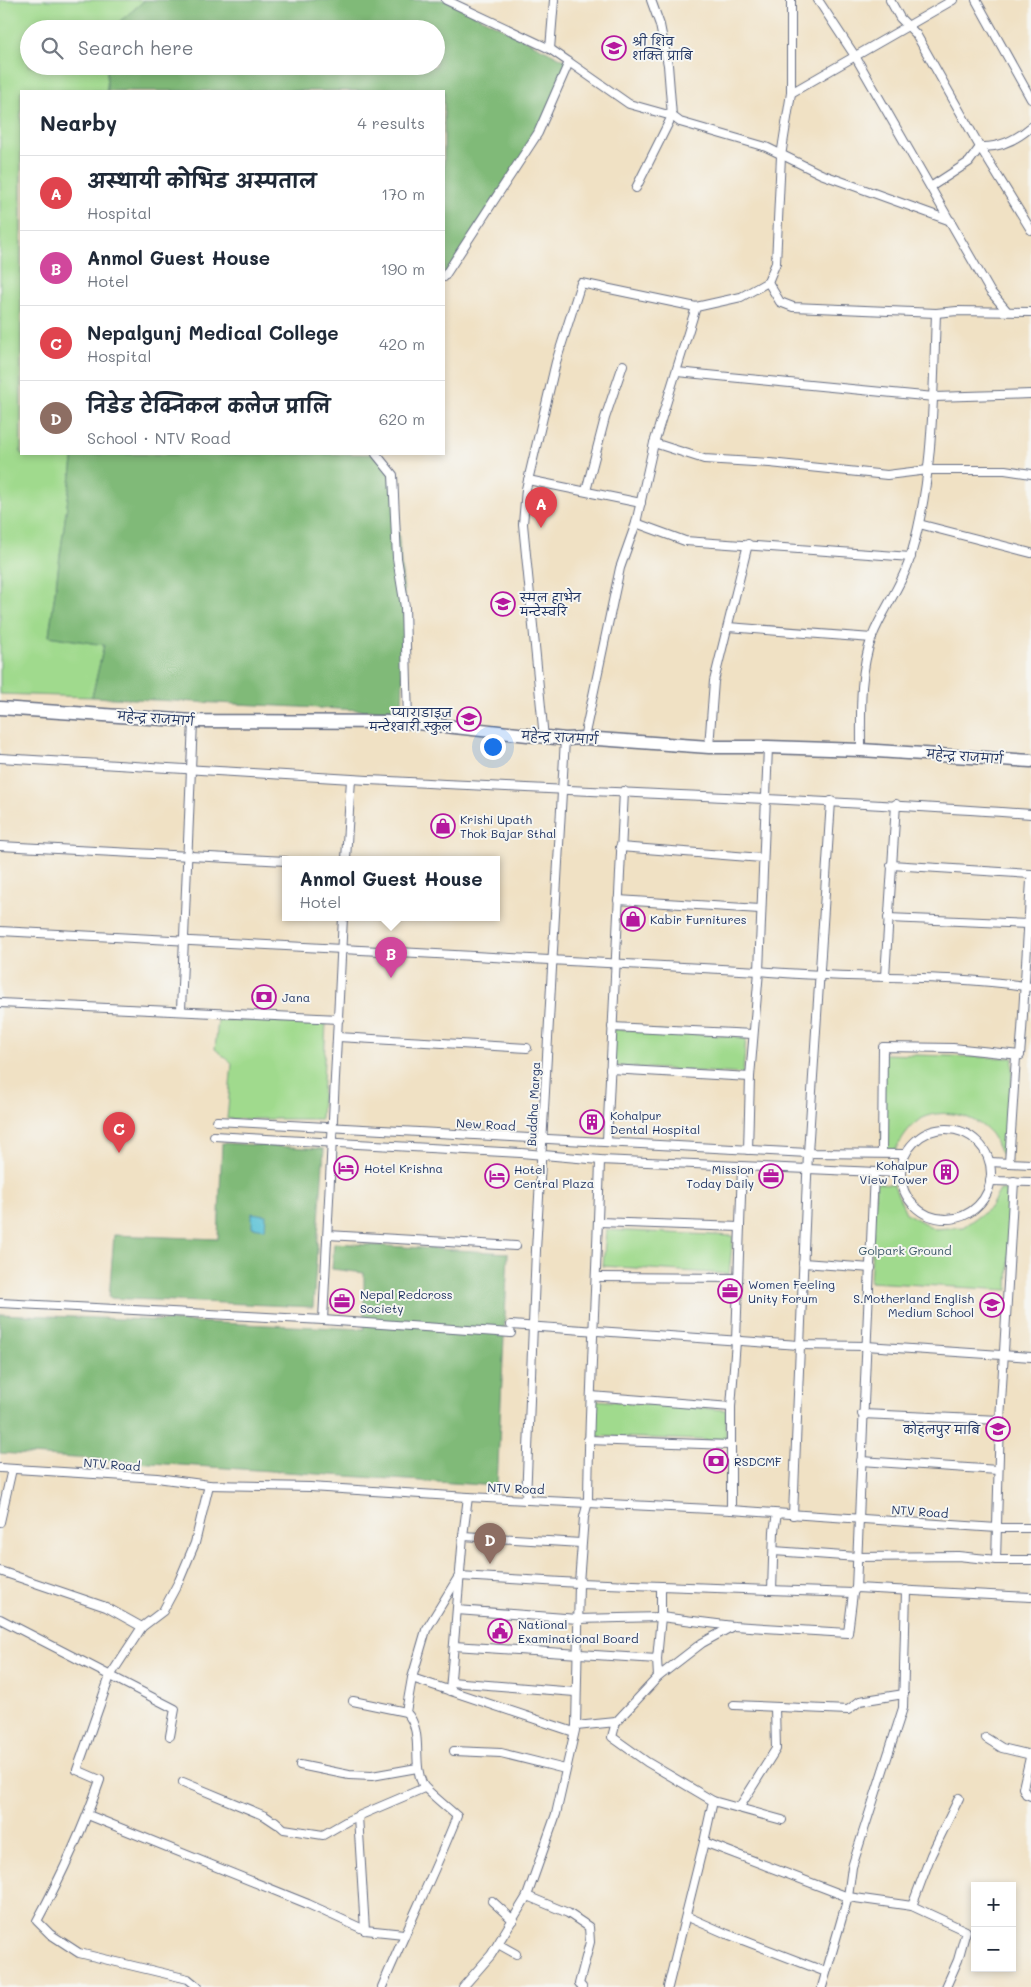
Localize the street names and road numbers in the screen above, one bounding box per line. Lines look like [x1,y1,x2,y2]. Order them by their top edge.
street label: महेन्द्र राजमार्ग [116,705,196,729]
street label: महेन्द्र राजमार्ग [520,725,600,747]
street label: महेन्द्र राजमार्ग [925,743,1005,767]
street label: Buddha Marga [523,1061,543,1147]
street label: New Road [456,1114,516,1134]
street label: NTV Road [83,1454,141,1474]
street label: NTV Road [487,1479,545,1497]
street label: NTV Road [891,1501,949,1521]

